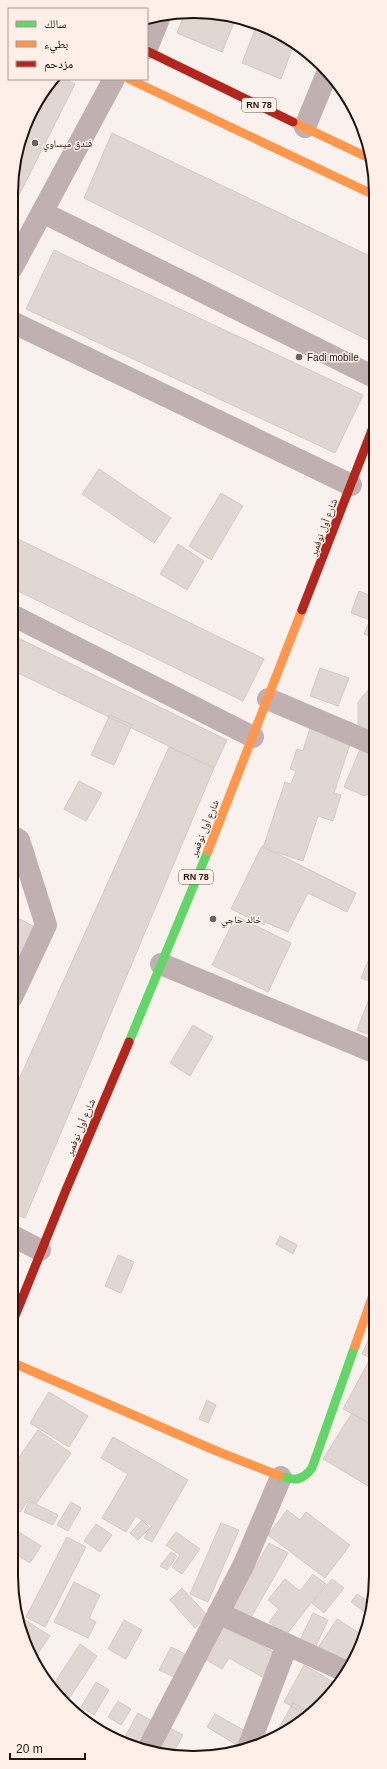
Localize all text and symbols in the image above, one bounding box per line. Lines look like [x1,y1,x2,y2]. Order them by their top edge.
legend [8,8,148,80]
text: سالك [44,17,66,31]
text: بطيء [44,37,68,54]
text: مزدحم [44,57,73,72]
road number: RN 78 [242,98,276,112]
marker: فندق ميساوي [30,138,40,148]
place label: فندق ميساوي [43,138,92,152]
marker: Fadi mobile [294,352,304,362]
place label: Fadi mobile [307,352,359,363]
street label: شارع أول نوفمبر [306,496,340,559]
street label: شارع أول نوفمبر [187,797,222,860]
road number: RN 78 [179,870,213,884]
marker: خالد حاجي [208,914,218,924]
place label: خالد حاجي [221,914,262,928]
street label: شارع أول نوفمبر [62,1097,98,1158]
scale bar [10,1735,85,1761]
text: 20 m [16,1742,43,1756]

